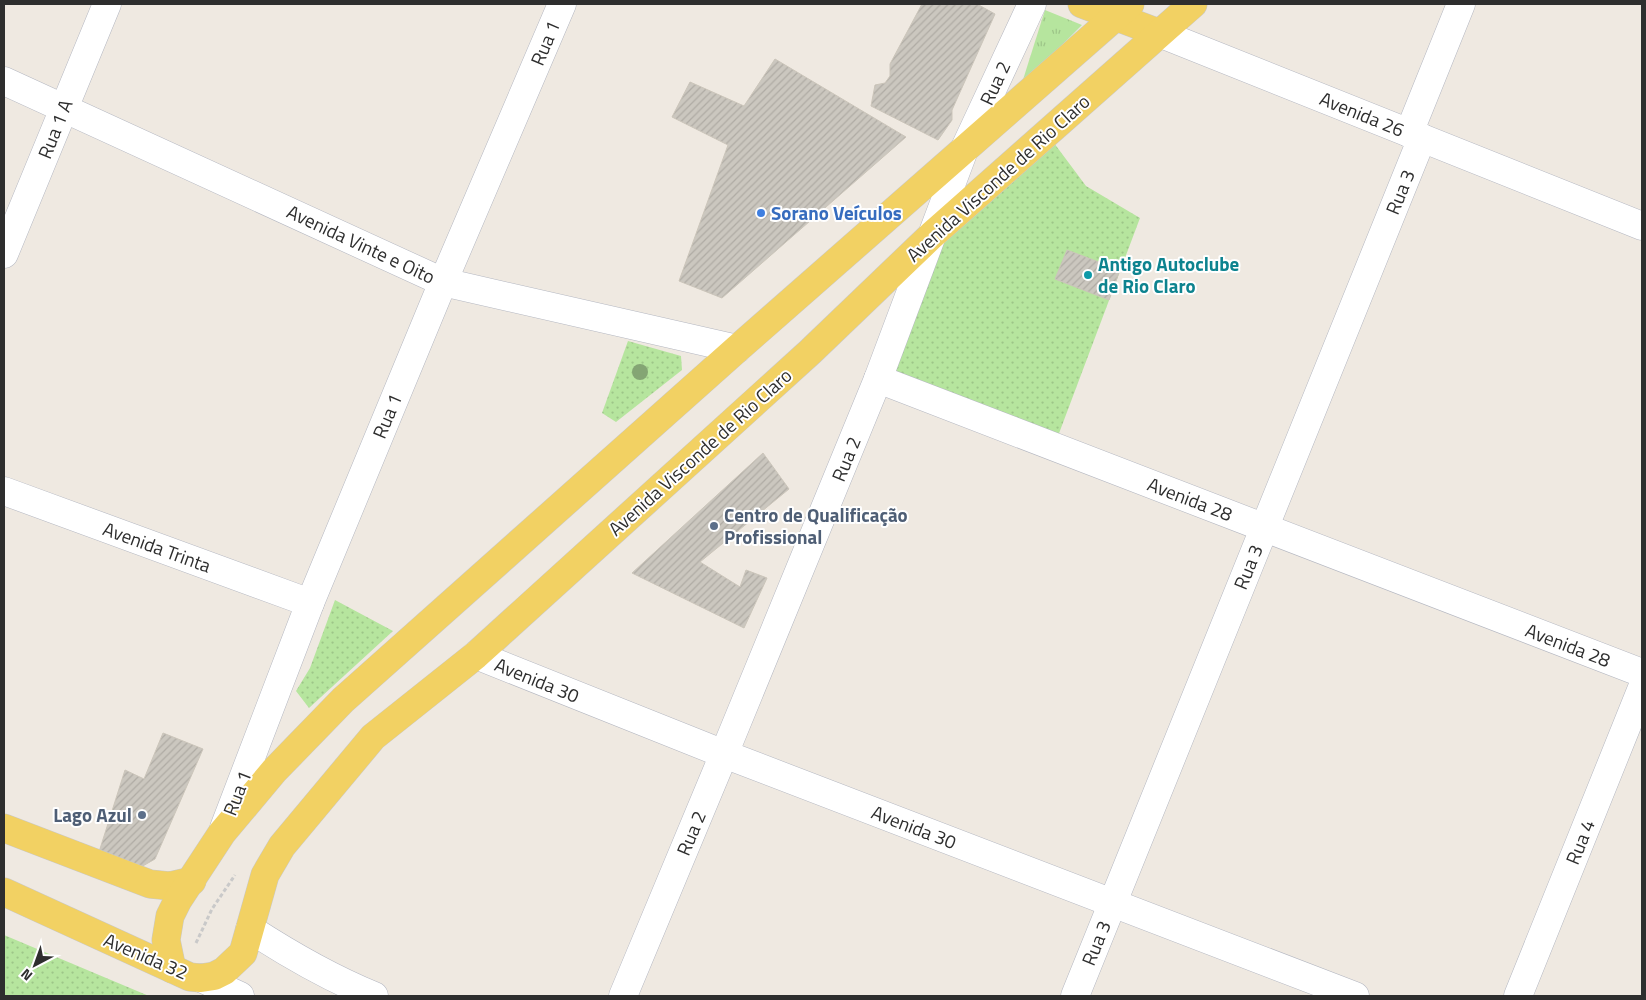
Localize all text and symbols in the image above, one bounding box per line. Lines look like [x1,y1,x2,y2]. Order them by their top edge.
street label: Rua 1 [522,16,567,70]
street label: Rua 2 [972,56,1017,110]
street label: Avenida 26 [1316,83,1409,144]
street label: Avenida Visconde de Rio Claro [899,87,1096,268]
street label: Rua 1 A [30,95,80,163]
street label: Rua 3 [1377,165,1422,219]
street label: Avenida Vinte e Oito [282,196,440,291]
place label: Sorano Veículos [771,198,902,227]
marker: Sorano Veículos [755,207,767,219]
place label: Antigo Autoclube de Rio Claro [1098,249,1240,300]
marker: Antigo Autoclube de Rio Claro [1082,269,1094,281]
street label: Avenida Visconde de Rio Claro [601,361,798,542]
street label: Rua 1 [364,389,409,443]
street label: Rua 2 [823,432,868,486]
street label: Avenida 28 [1143,469,1237,528]
place label: Centro de Qualificação Profissional [724,500,908,551]
street label: Avenida Trinta [99,514,216,580]
marker: Centro de Qualificação Profissional [708,520,720,532]
street label: Rua 3 [1225,540,1270,594]
street label: Avenida 28 [1521,615,1615,674]
street label: Avenida 30 [491,649,584,710]
street label: Rua 1 [215,766,258,820]
street label: Avenida 30 [867,797,961,856]
place label: Lago Azul [53,800,132,829]
street label: Rua 2 [668,806,713,860]
marker: Lago Azul [136,809,148,821]
street label: Rua 4 [1557,815,1602,869]
street label: Rua 3 [1073,916,1118,970]
street label: Avenida 32 [100,925,193,986]
north arrow [10,940,60,990]
text: N [16,964,37,986]

